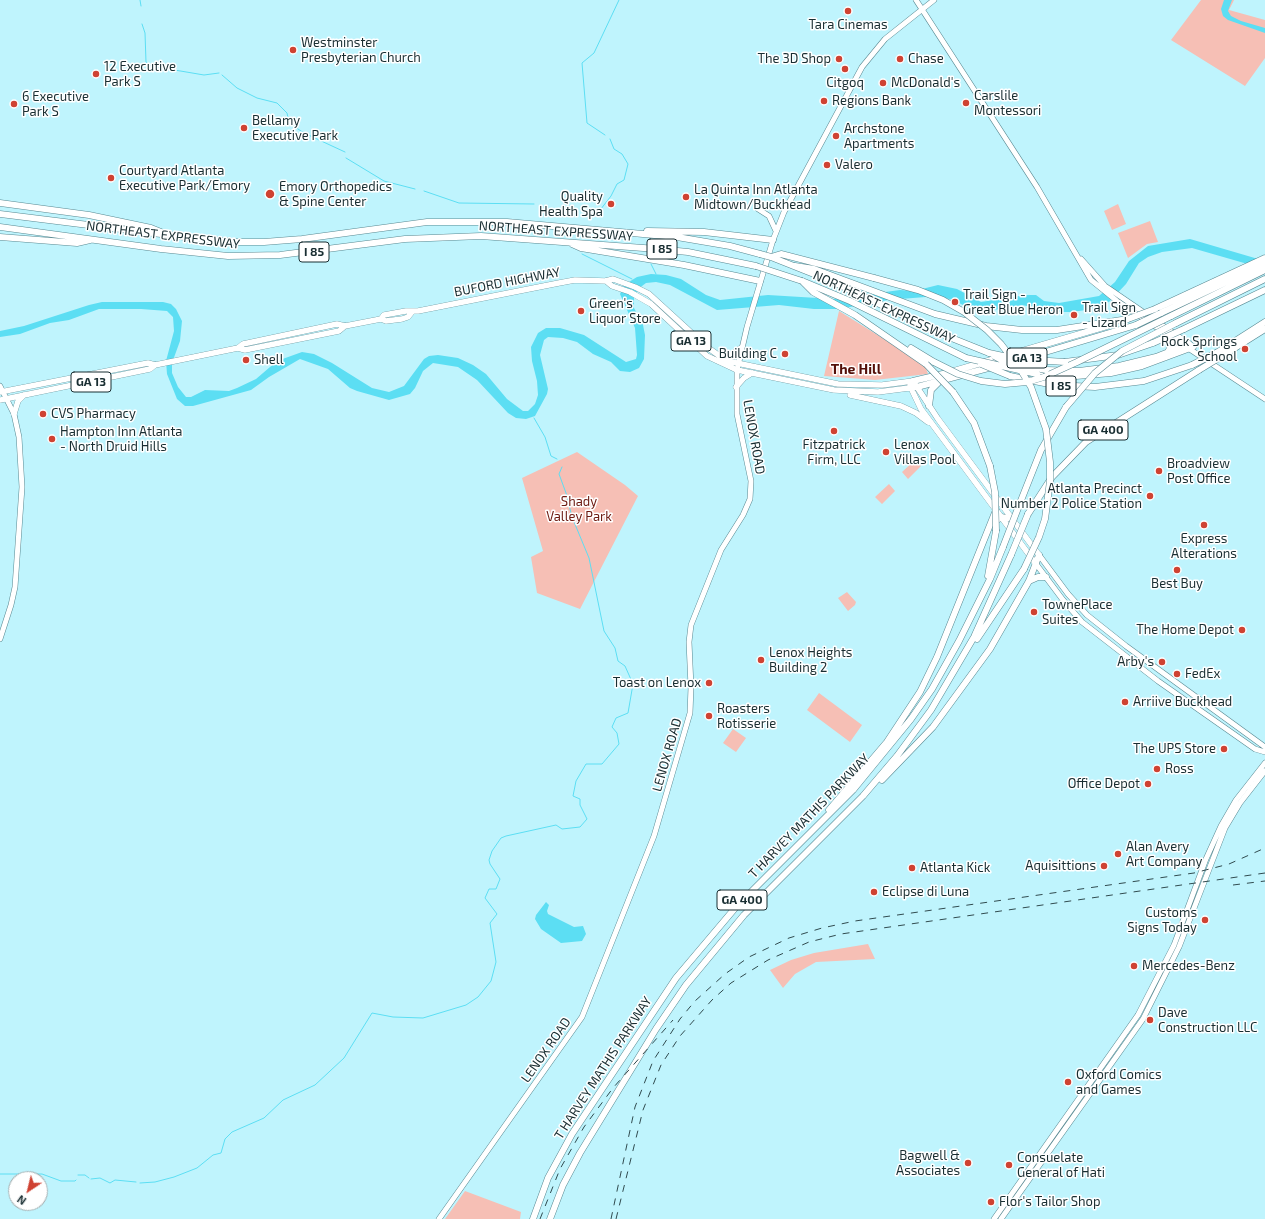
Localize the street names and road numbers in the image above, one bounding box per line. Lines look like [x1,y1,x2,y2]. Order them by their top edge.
street label: NORTHEAST EXPRESSWAY [85,218,241,252]
street label: NORTHEAST EXPRESSWAY [478,218,634,244]
road number: I 85 [647,239,677,259]
road number: I 85 [299,242,329,262]
street label: BUFORD HIGHWAY [453,264,561,300]
street label: NORTHEAST EXPRESSWAY [811,267,957,347]
road number: GA 13 [671,331,711,351]
road number: GA 13 [1007,348,1047,368]
road number: GA 13 [71,372,111,392]
road number: I 85 [1046,376,1076,396]
street label: LENOX ROAD [740,398,768,476]
road number: GA 400 [1078,420,1128,440]
street label: LENOX ROAD [649,716,685,794]
street label: T HARVEY MATHIS PARKWAY [745,750,873,882]
road number: GA 400 [717,890,767,910]
street label: T HARVEY MATHIS PARKWAY [551,994,655,1142]
street label: LENOX ROAD [518,1014,574,1086]

